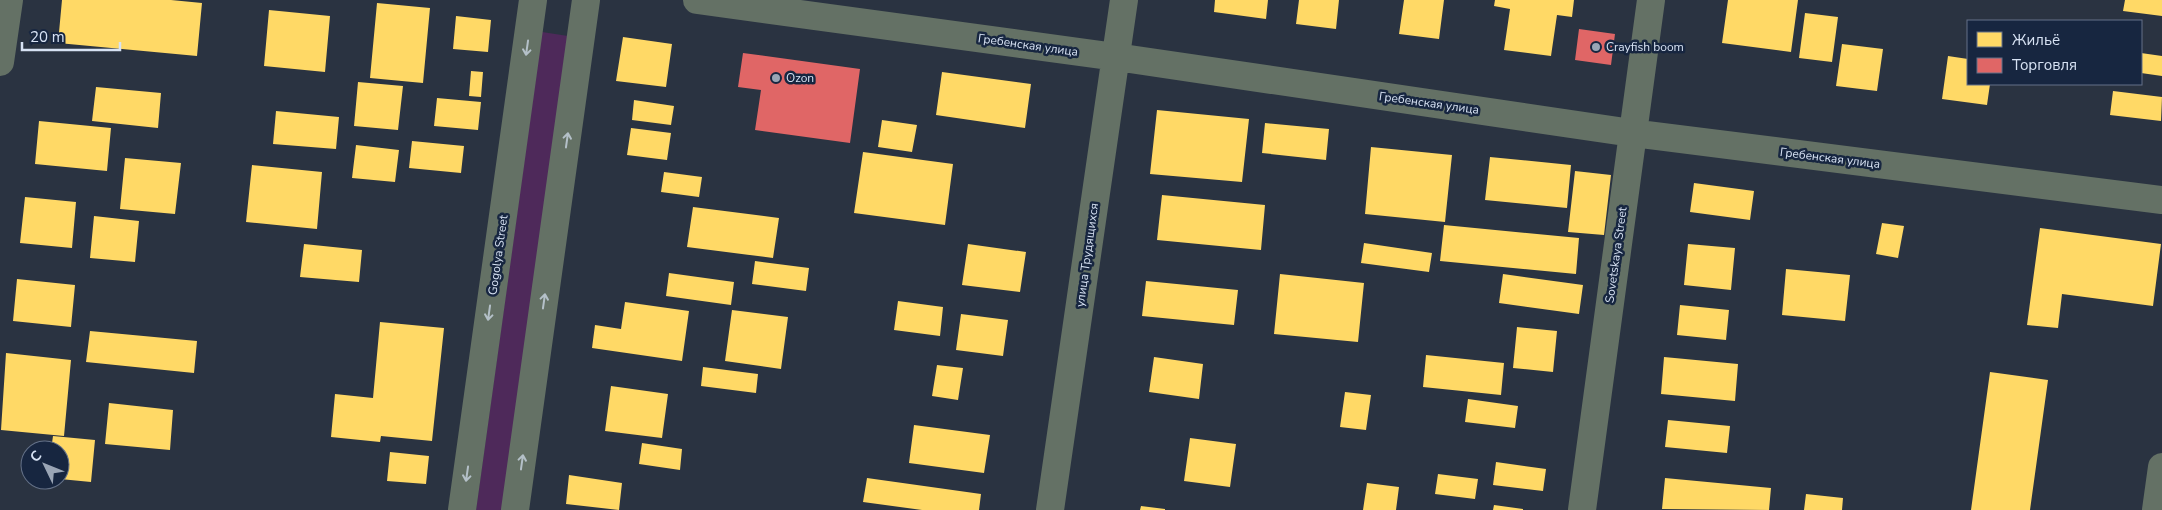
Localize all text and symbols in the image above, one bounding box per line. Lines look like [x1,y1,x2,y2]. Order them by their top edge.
scale bar [22,20,120,52]
legend [1967,20,2142,85]
text: 20 m [30,27,65,47]
street label: Гребенская улица [977,30,1079,60]
text: Жильё [2012,30,2060,50]
place label: Crayfish boom [1606,39,1684,55]
one-way arrow [521,40,531,56]
marker: Crayfish boom [1590,41,1602,53]
text: Торговля [2012,55,2077,75]
place label: Ozon [786,70,814,86]
marker: Ozon [770,72,782,84]
street label: Гребенская улица [1378,88,1480,118]
one-way arrow [562,132,572,148]
street label: Гребенская улица [1779,144,1881,172]
street label: улица Трудящихся [1072,202,1102,308]
street label: Sovetskaya Street [1601,205,1631,304]
street label: Gogolya Street [484,213,512,296]
one-way arrow [540,293,550,309]
one-way arrow [484,305,494,321]
north arrow [20,440,70,490]
text: С [26,446,46,466]
one-way arrow [517,454,527,470]
one-way arrow [461,466,471,482]

